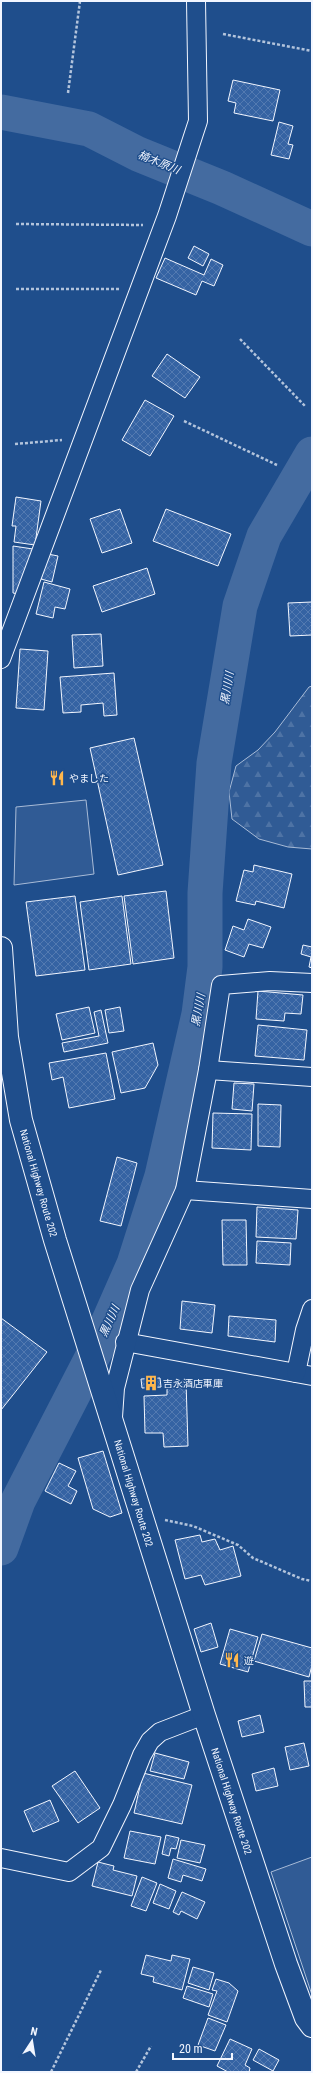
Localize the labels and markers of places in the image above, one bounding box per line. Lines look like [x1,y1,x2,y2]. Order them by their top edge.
restaurant icon: やました [48,769,66,787]
place label: やました [69,773,109,784]
building icon: 吉永酒店車庫 [142,1374,160,1392]
place label: 吉永酒店車庫 [163,1378,223,1389]
restaurant icon: 遊 [223,1651,241,1669]
place label: 遊 [244,1655,254,1666]

